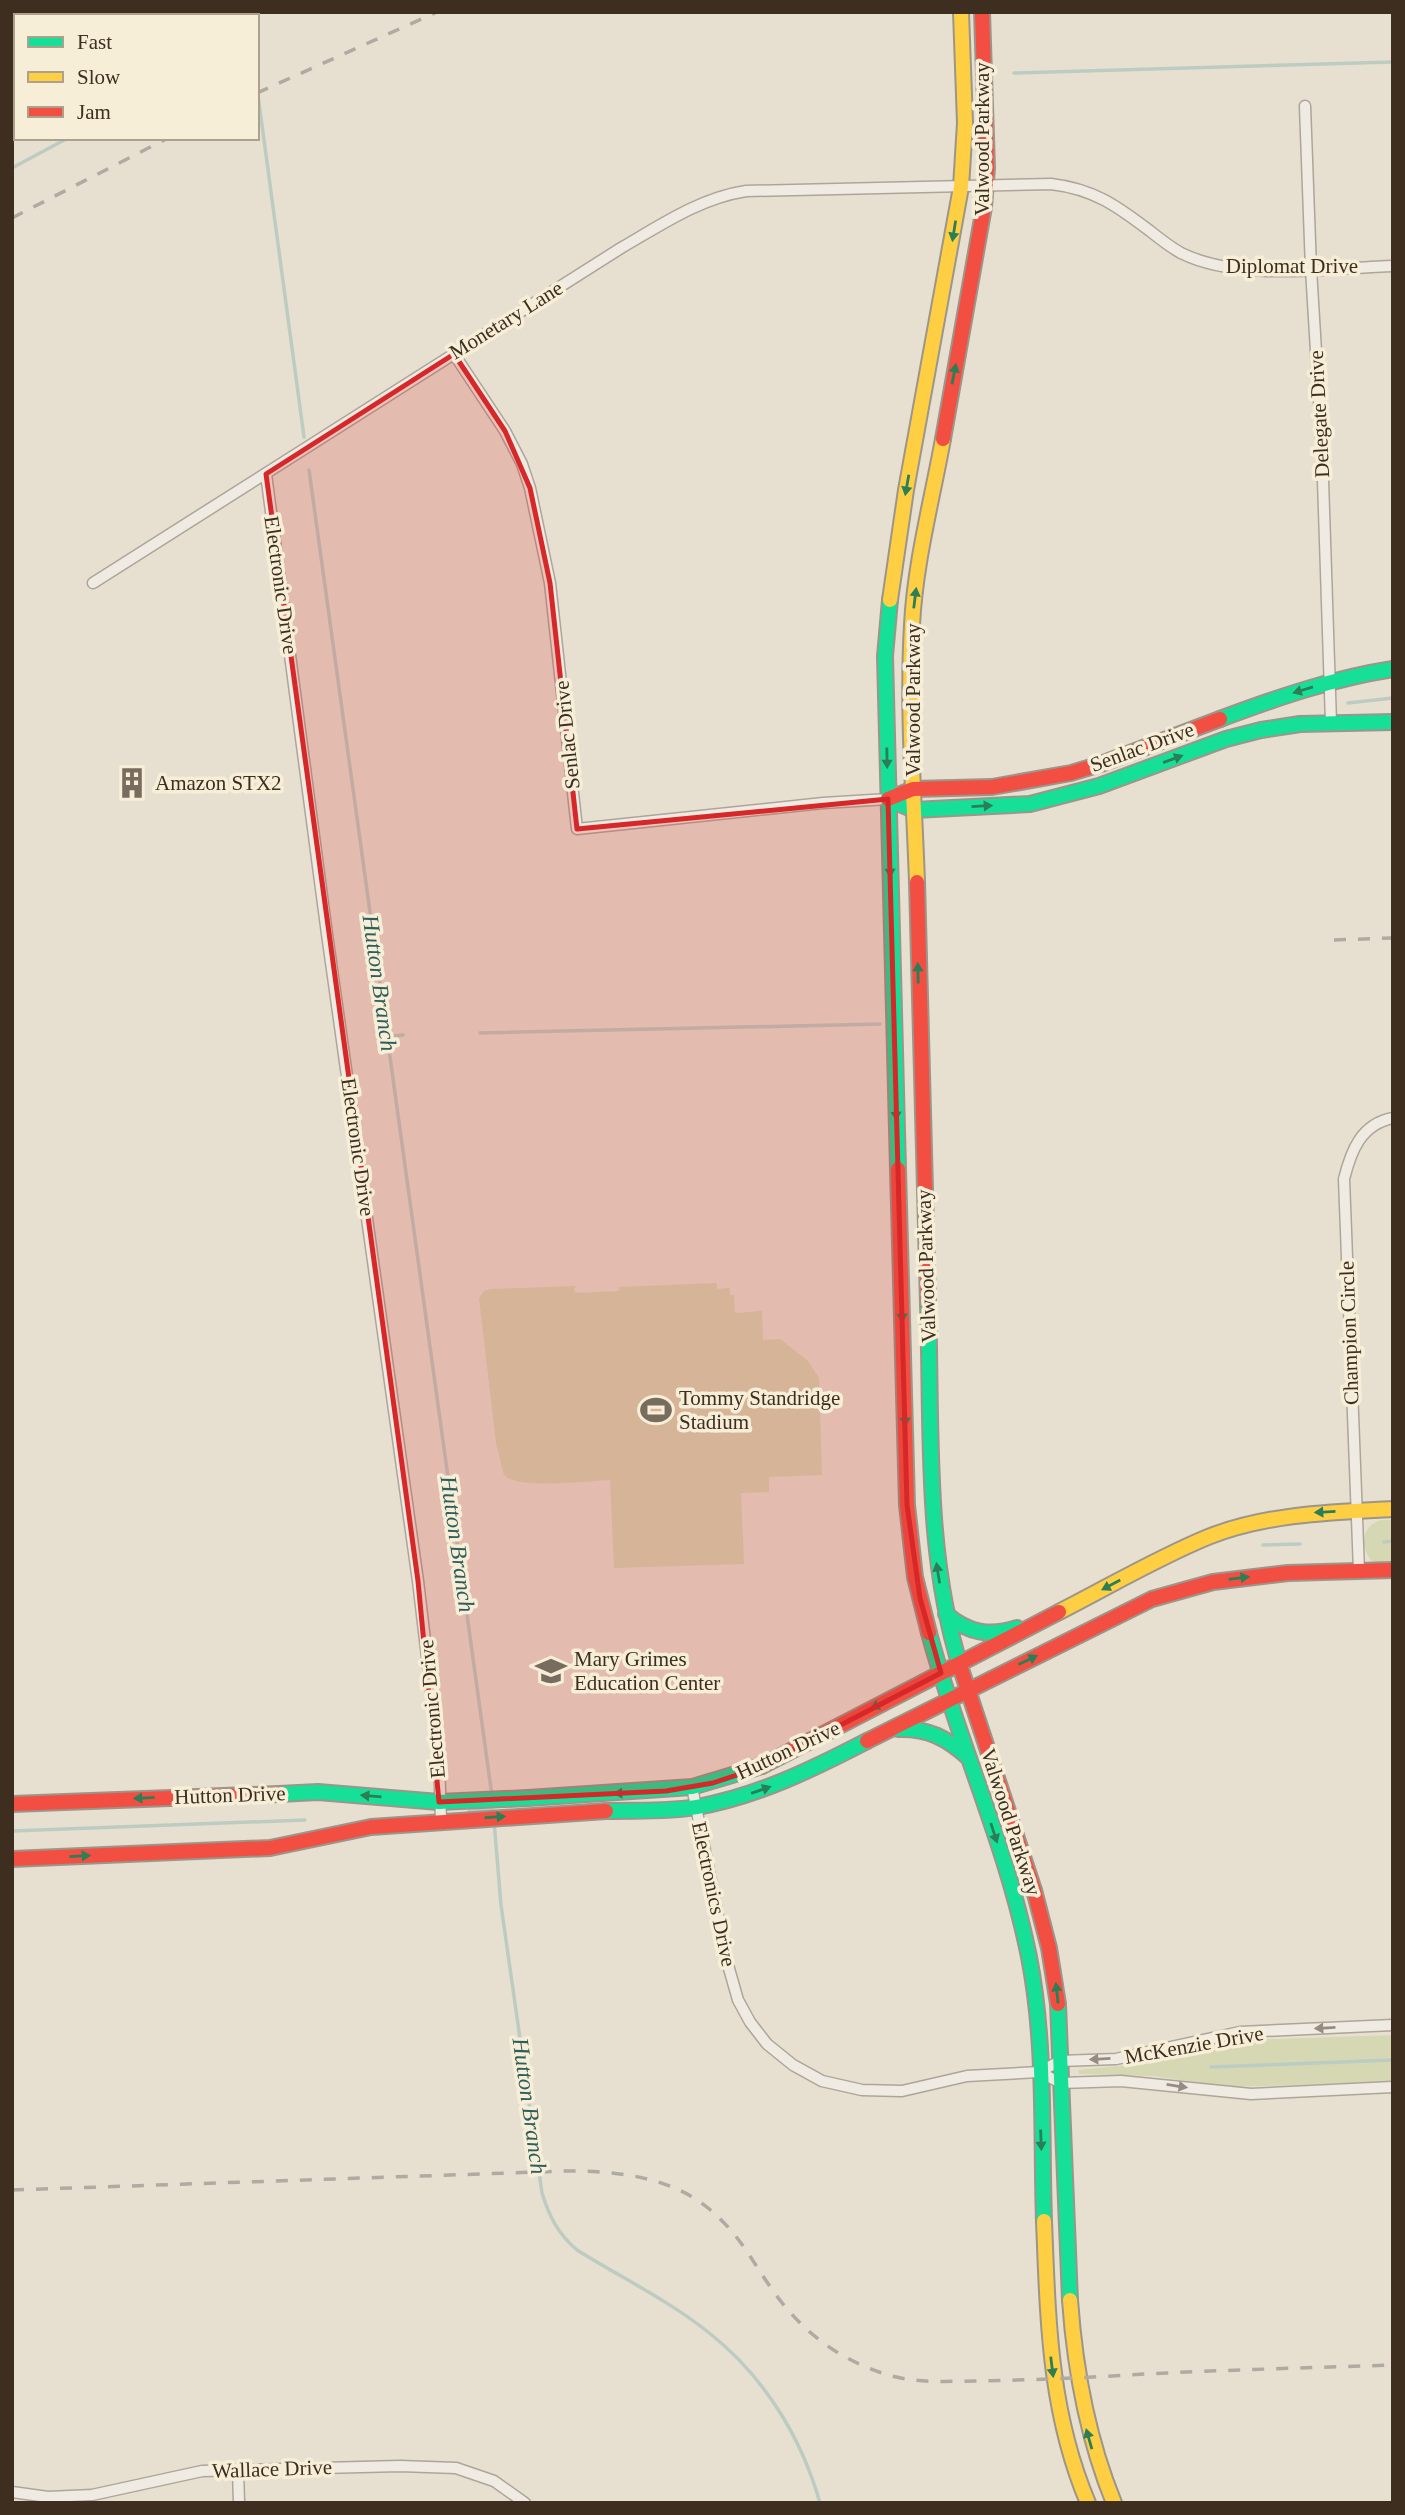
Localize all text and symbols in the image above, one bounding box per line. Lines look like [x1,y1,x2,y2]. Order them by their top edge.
legend [14,14,259,140]
text: Fast [77,30,112,54]
street label: Valwood Parkway [970,62,994,216]
text: Slow [77,65,121,89]
text: Jam [77,100,111,124]
one-way arrow [948,220,959,242]
street label: Diplomat Drive [1226,254,1358,278]
street label: Monetary Lane [445,276,567,364]
street label: Delegate Drive [1304,350,1334,478]
one-way arrow [949,363,960,385]
one-way arrow [901,474,912,496]
street label: Electronic Drive [259,514,303,656]
one-way arrow [909,587,920,609]
street label: Valwood Parkway [901,623,925,777]
street label: Senlac Drive [549,680,585,790]
one-way arrow [1292,686,1313,696]
street label: Senlac Drive [1087,717,1197,777]
one-way arrow [881,748,892,770]
one-way arrow [1163,753,1184,764]
building icon: Amazon STX2 [115,766,149,800]
place label: Amazon STX2 [155,771,282,795]
one-way arrow [972,801,994,812]
one-way arrow [884,857,895,879]
water label: Hutton Branch [357,912,401,1053]
one-way arrow [912,961,924,983]
street label: Electronic Drive [336,1076,380,1218]
one-way arrow [890,1099,902,1121]
street label: Valwood Parkway [911,1188,941,1343]
street label: Champion Circle [1334,1261,1364,1405]
one-way arrow [896,1301,907,1323]
place label: Tommy Standridge Stadium [679,1386,840,1434]
sports icon: Tommy Standridge Stadium [639,1393,673,1427]
one-way arrow [899,1405,910,1427]
water label: Hutton Branch [435,1473,479,1614]
one-way arrow [1313,1507,1335,1518]
one-way arrow [933,1562,944,1584]
one-way arrow [1228,1573,1250,1584]
one-way arrow [1101,1580,1121,1591]
street label: Electronic Drive [414,1639,450,1779]
place label: Mary Grimes Education Center [574,1647,720,1695]
school or university icon: Mary Grimes Education Center [534,1654,568,1688]
one-way arrow [1018,1654,1038,1665]
one-way arrow [870,1698,890,1710]
street label: Hutton Drive [732,1716,844,1784]
street label: Valwood Parkway [976,1745,1046,1899]
street label: Hutton Drive [174,1781,286,1809]
one-way arrow [751,1784,772,1795]
one-way arrow [613,1788,635,1799]
one-way arrow [360,1790,382,1801]
one-way arrow [133,1793,155,1804]
one-way arrow [484,1812,506,1823]
street label: Electronics Drive [687,1819,741,1969]
one-way arrow [989,1823,999,1844]
one-way arrow [70,1851,92,1862]
one-way arrow [1051,1982,1062,2004]
street label: McKenzie Drive [1123,2021,1265,2069]
one-way arrow [1313,2023,1335,2034]
water label: Hutton Branch [507,2035,551,2176]
one-way arrow [1089,2054,1111,2065]
one-way arrow [1167,2081,1189,2092]
one-way arrow [1036,2129,1047,2151]
one-way arrow [1046,2357,1057,2379]
one-way arrow [1084,2428,1094,2449]
street label: Wallace Drive [212,2455,332,2483]

